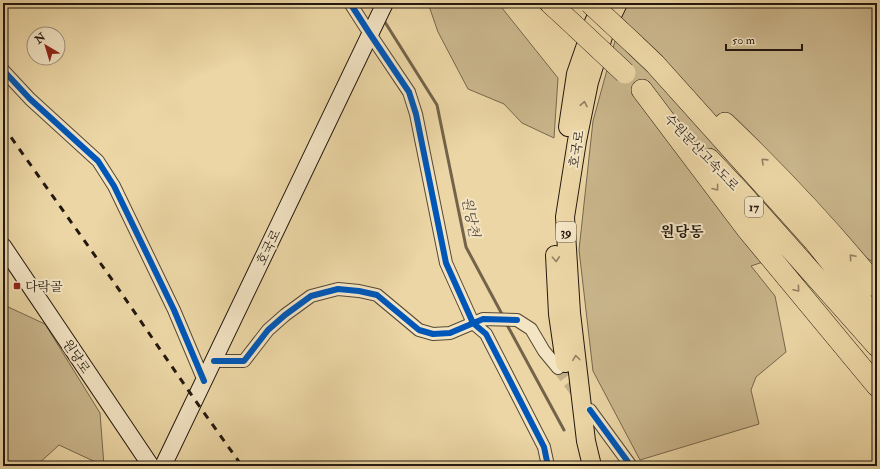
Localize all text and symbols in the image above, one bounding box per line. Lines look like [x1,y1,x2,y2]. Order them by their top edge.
north arrow [26,26,66,66]
scale bar [726,26,802,52]
text: N [31,30,49,47]
text: 50 m [732,33,756,48]
one-way arrow [580,101,588,107]
street label: 수원문산고속도로 [661,111,742,195]
street label: 호국로 [566,129,588,169]
one-way arrow [761,158,769,166]
one-way arrow [711,183,718,190]
water label: 원당천 [458,196,483,240]
road number: 17 [745,197,763,217]
road number: 39 [556,222,576,242]
district label: 원당동 [660,223,704,242]
street label: 호국로 [253,227,285,268]
one-way arrow [850,255,857,262]
one-way arrow [551,256,560,262]
place label: 다락골 [25,279,63,295]
marker: 다락골 [12,281,22,291]
one-way arrow [793,284,800,292]
street label: 원당로 [59,336,94,377]
one-way arrow [572,355,581,361]

